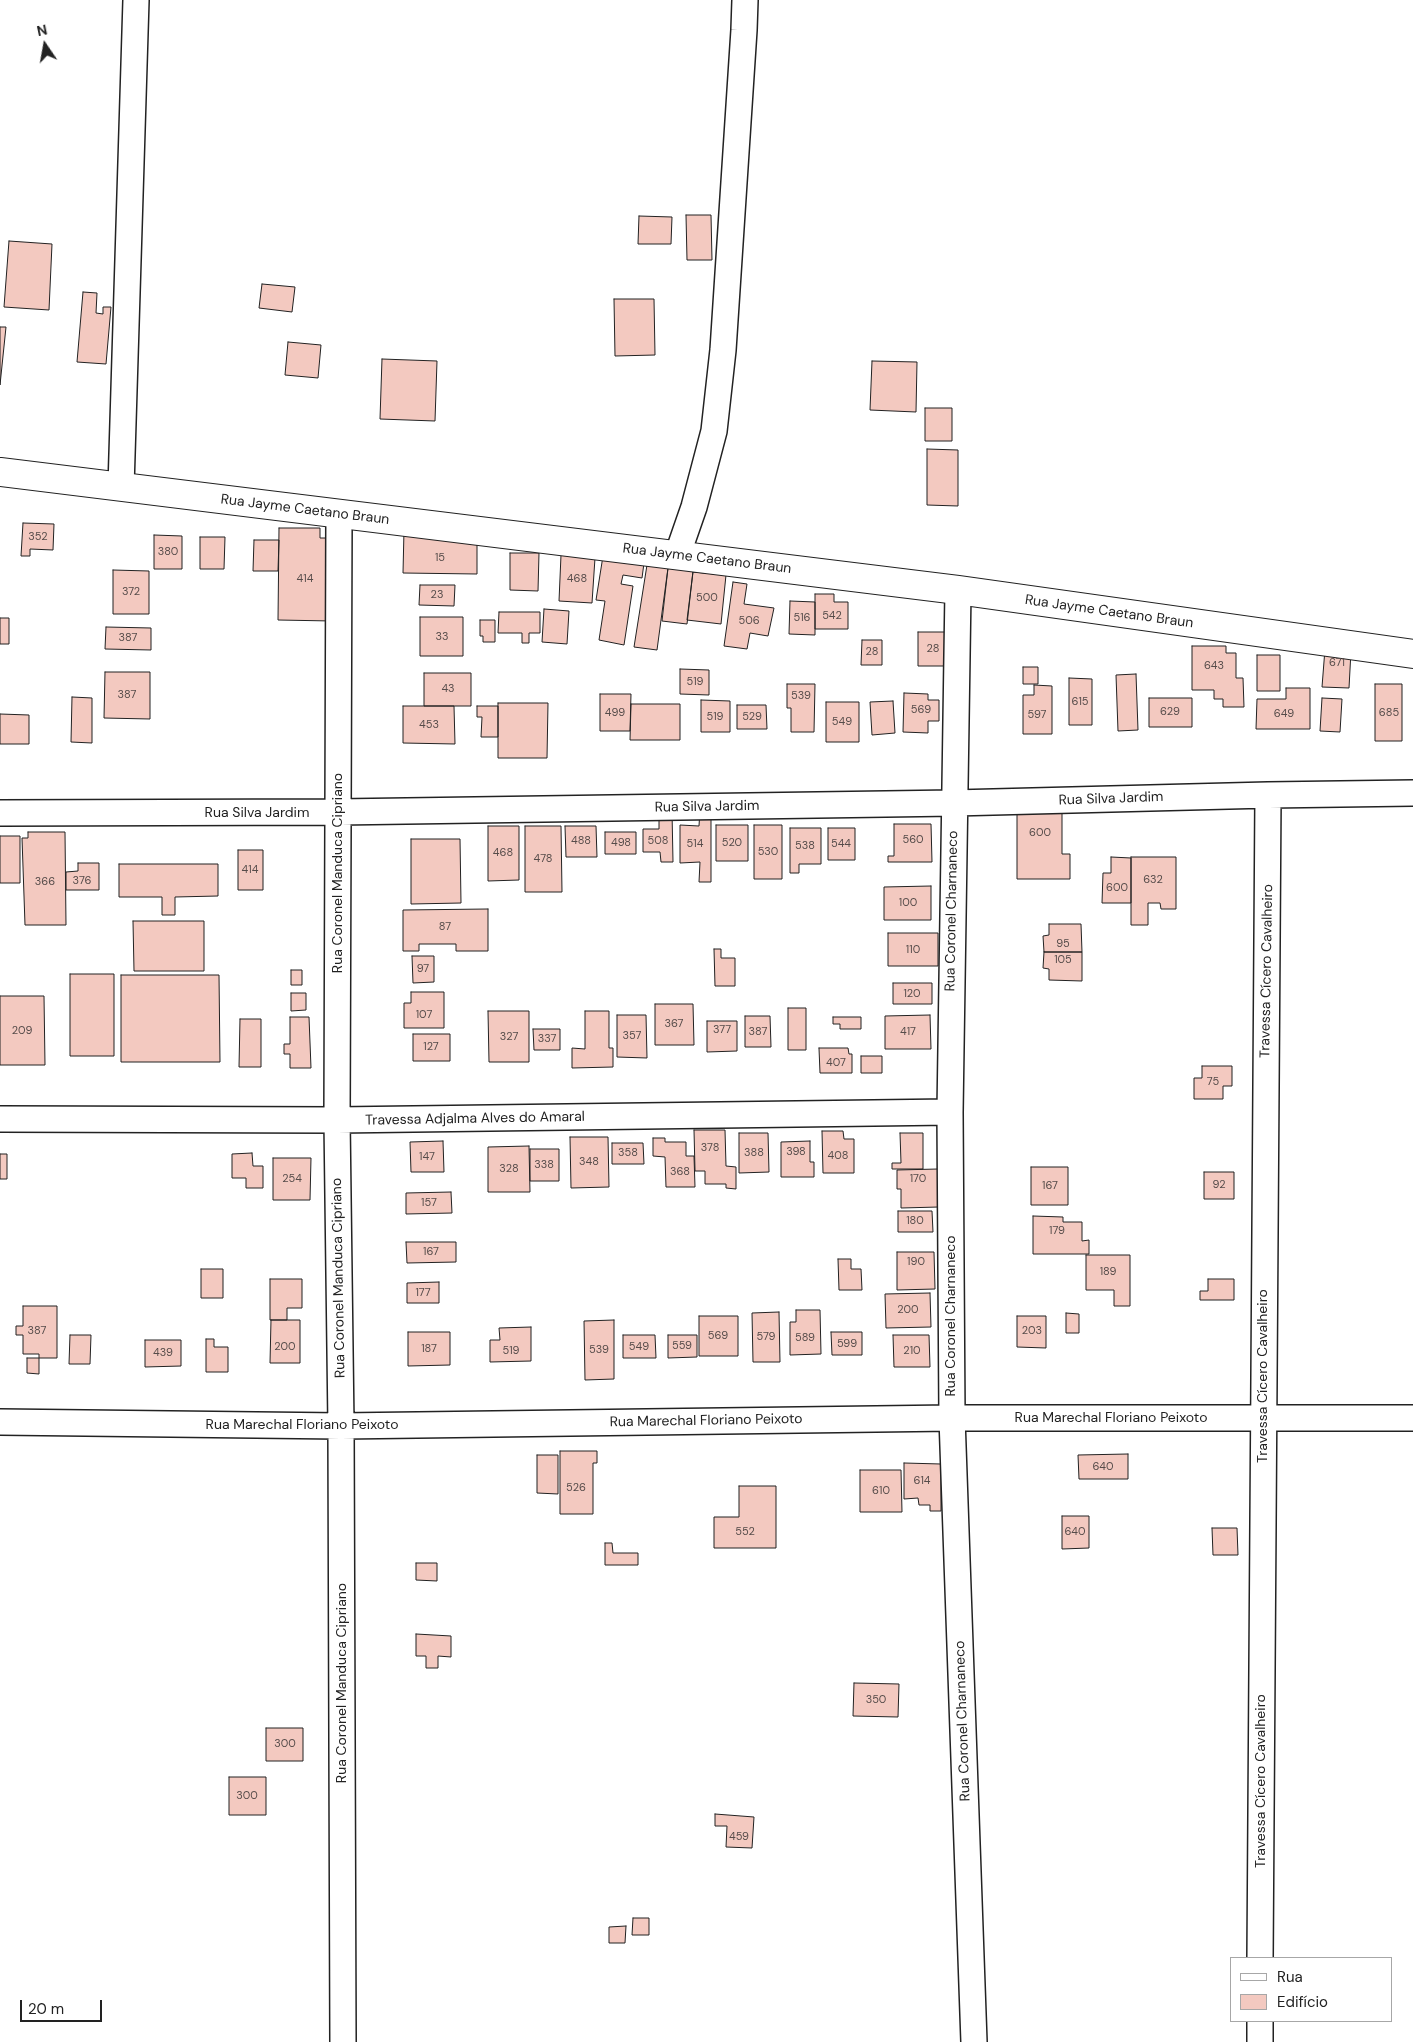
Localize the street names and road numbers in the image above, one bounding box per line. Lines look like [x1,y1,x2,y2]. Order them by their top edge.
street label: Rua Jayme Caetano Braun [220,491,390,529]
street label: Rua Jayme Caetano Braun [622,540,792,578]
street label: Rua Jayme Caetano Braun [1024,592,1194,632]
street label: Rua Coronel Manduca Cipriano [330,773,346,973]
street label: Rua Silva Jardim [1058,789,1164,809]
street label: Rua Silva Jardim [654,798,760,816]
street label: Rua Silva Jardim [205,805,309,821]
street label: Rua Coronel Charnaneco [942,830,962,992]
street label: Travessa Cícero Cavalheiro [1257,884,1277,1058]
street label: Travessa Adjalma Alves do Amaral [365,1109,585,1129]
street label: Rua Coronel Manduca Cipriano [329,1178,349,1378]
street label: Rua Coronel Charnaneco [943,1236,959,1396]
street label: Travessa Cícero Cavalheiro [1255,1289,1271,1463]
street label: Rua Marechal Floriano Peixoto [1015,1410,1207,1426]
street label: Rua Marechal Floriano Peixoto [609,1411,803,1431]
street label: Rua Marechal Floriano Peixoto [206,1417,398,1433]
street label: Rua Coronel Manduca Cipriano [334,1583,350,1783]
street label: Rua Coronel Charnaneco [952,1640,974,1802]
street label: Travessa Cícero Cavalheiro [1253,1694,1269,1868]

